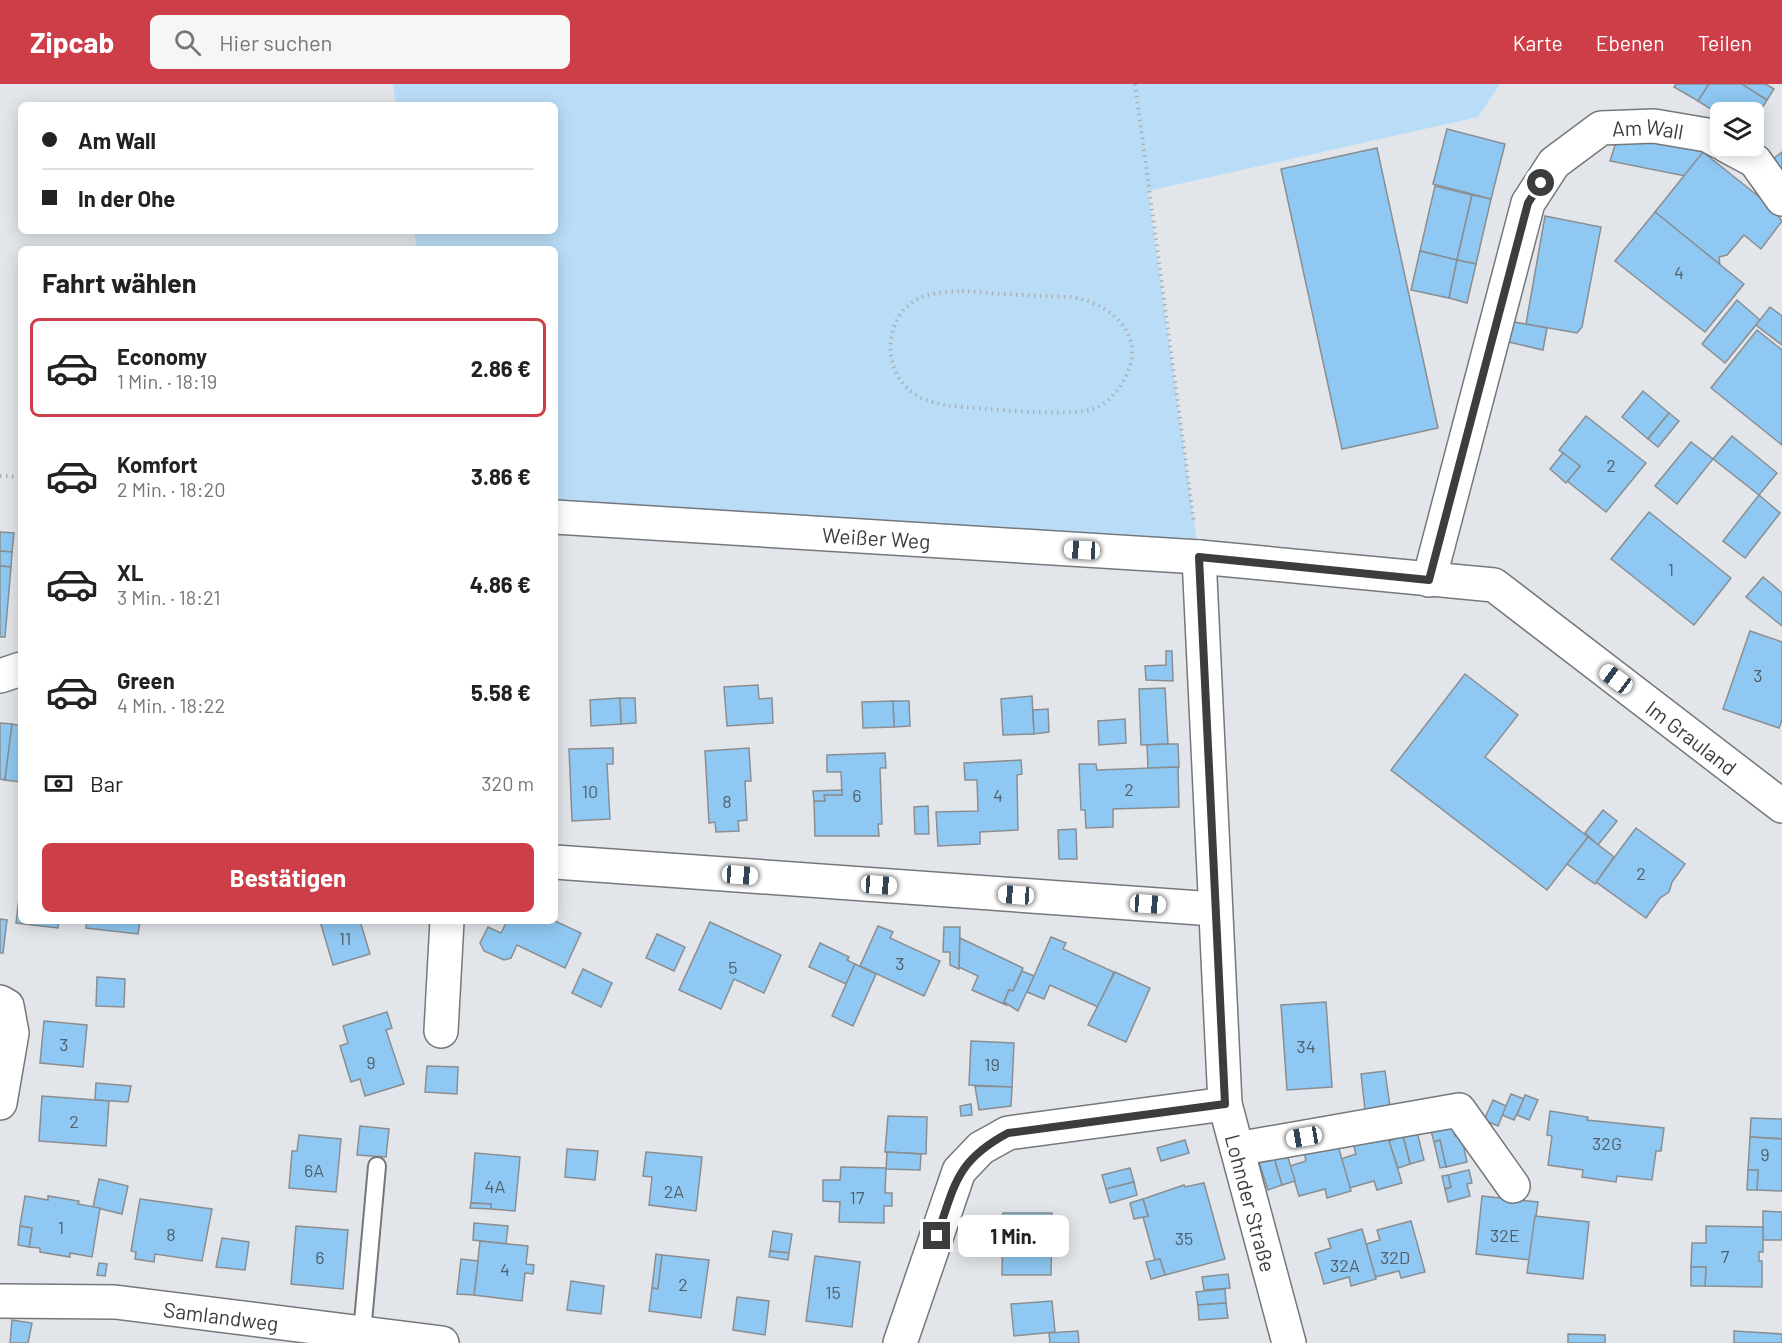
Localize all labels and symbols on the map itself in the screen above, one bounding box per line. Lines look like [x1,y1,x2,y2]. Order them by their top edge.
street label: Am Wall [1611,112,1686,143]
route start [1527,169,1554,196]
house number: 4 [1674,261,1684,283]
house number: 2 [1606,454,1616,476]
street label: Weißer Weg [821,521,931,553]
car [1064,540,1100,560]
house number: 1 [1668,558,1674,580]
car [1596,661,1636,697]
house number: 3 [1753,664,1763,686]
street label: Im Grauland [1642,694,1742,780]
house number: 2 [1124,778,1134,800]
house number: 10 [582,780,598,802]
house number: 6 [852,784,862,806]
house number: 4 [993,784,1003,806]
house number: 8 [722,790,732,812]
house number: 2 [1636,862,1646,884]
car [721,865,759,885]
car [860,875,898,895]
car [997,885,1035,905]
car [1129,894,1167,914]
house number: 11 [339,927,351,949]
house number: 3 [895,952,905,974]
house number: 5 [728,956,738,978]
house number: 3 [59,1033,69,1055]
house number: 34 [1296,1035,1316,1057]
house number: 9 [366,1051,376,1073]
house number: 19 [984,1053,1000,1075]
house number: 2 [69,1110,79,1132]
car [1285,1125,1323,1149]
street label: Lohnder Straße [1221,1131,1282,1275]
house number: 32G [1592,1132,1622,1154]
house number: 9 [1760,1143,1770,1165]
house number: 6A [304,1159,324,1181]
house number: 4A [485,1175,505,1197]
house number: 2A [664,1180,684,1202]
house number: 17 [850,1186,865,1208]
callout: 1 Min. [958,1215,1069,1257]
house number: 1 [58,1216,64,1238]
route end [923,1222,950,1249]
house number: 8 [166,1223,176,1245]
house number: 32E [1490,1224,1520,1246]
house number: 35 [1175,1227,1193,1249]
house number: 7 [1721,1245,1730,1267]
house number: 6 [315,1246,325,1268]
house number: 32D [1380,1246,1410,1268]
house number: 32A [1330,1254,1360,1276]
house number: 4 [500,1258,510,1280]
house number: 2 [678,1273,688,1295]
house number: 15 [825,1281,841,1303]
street label: Samlandweg [162,1296,280,1335]

